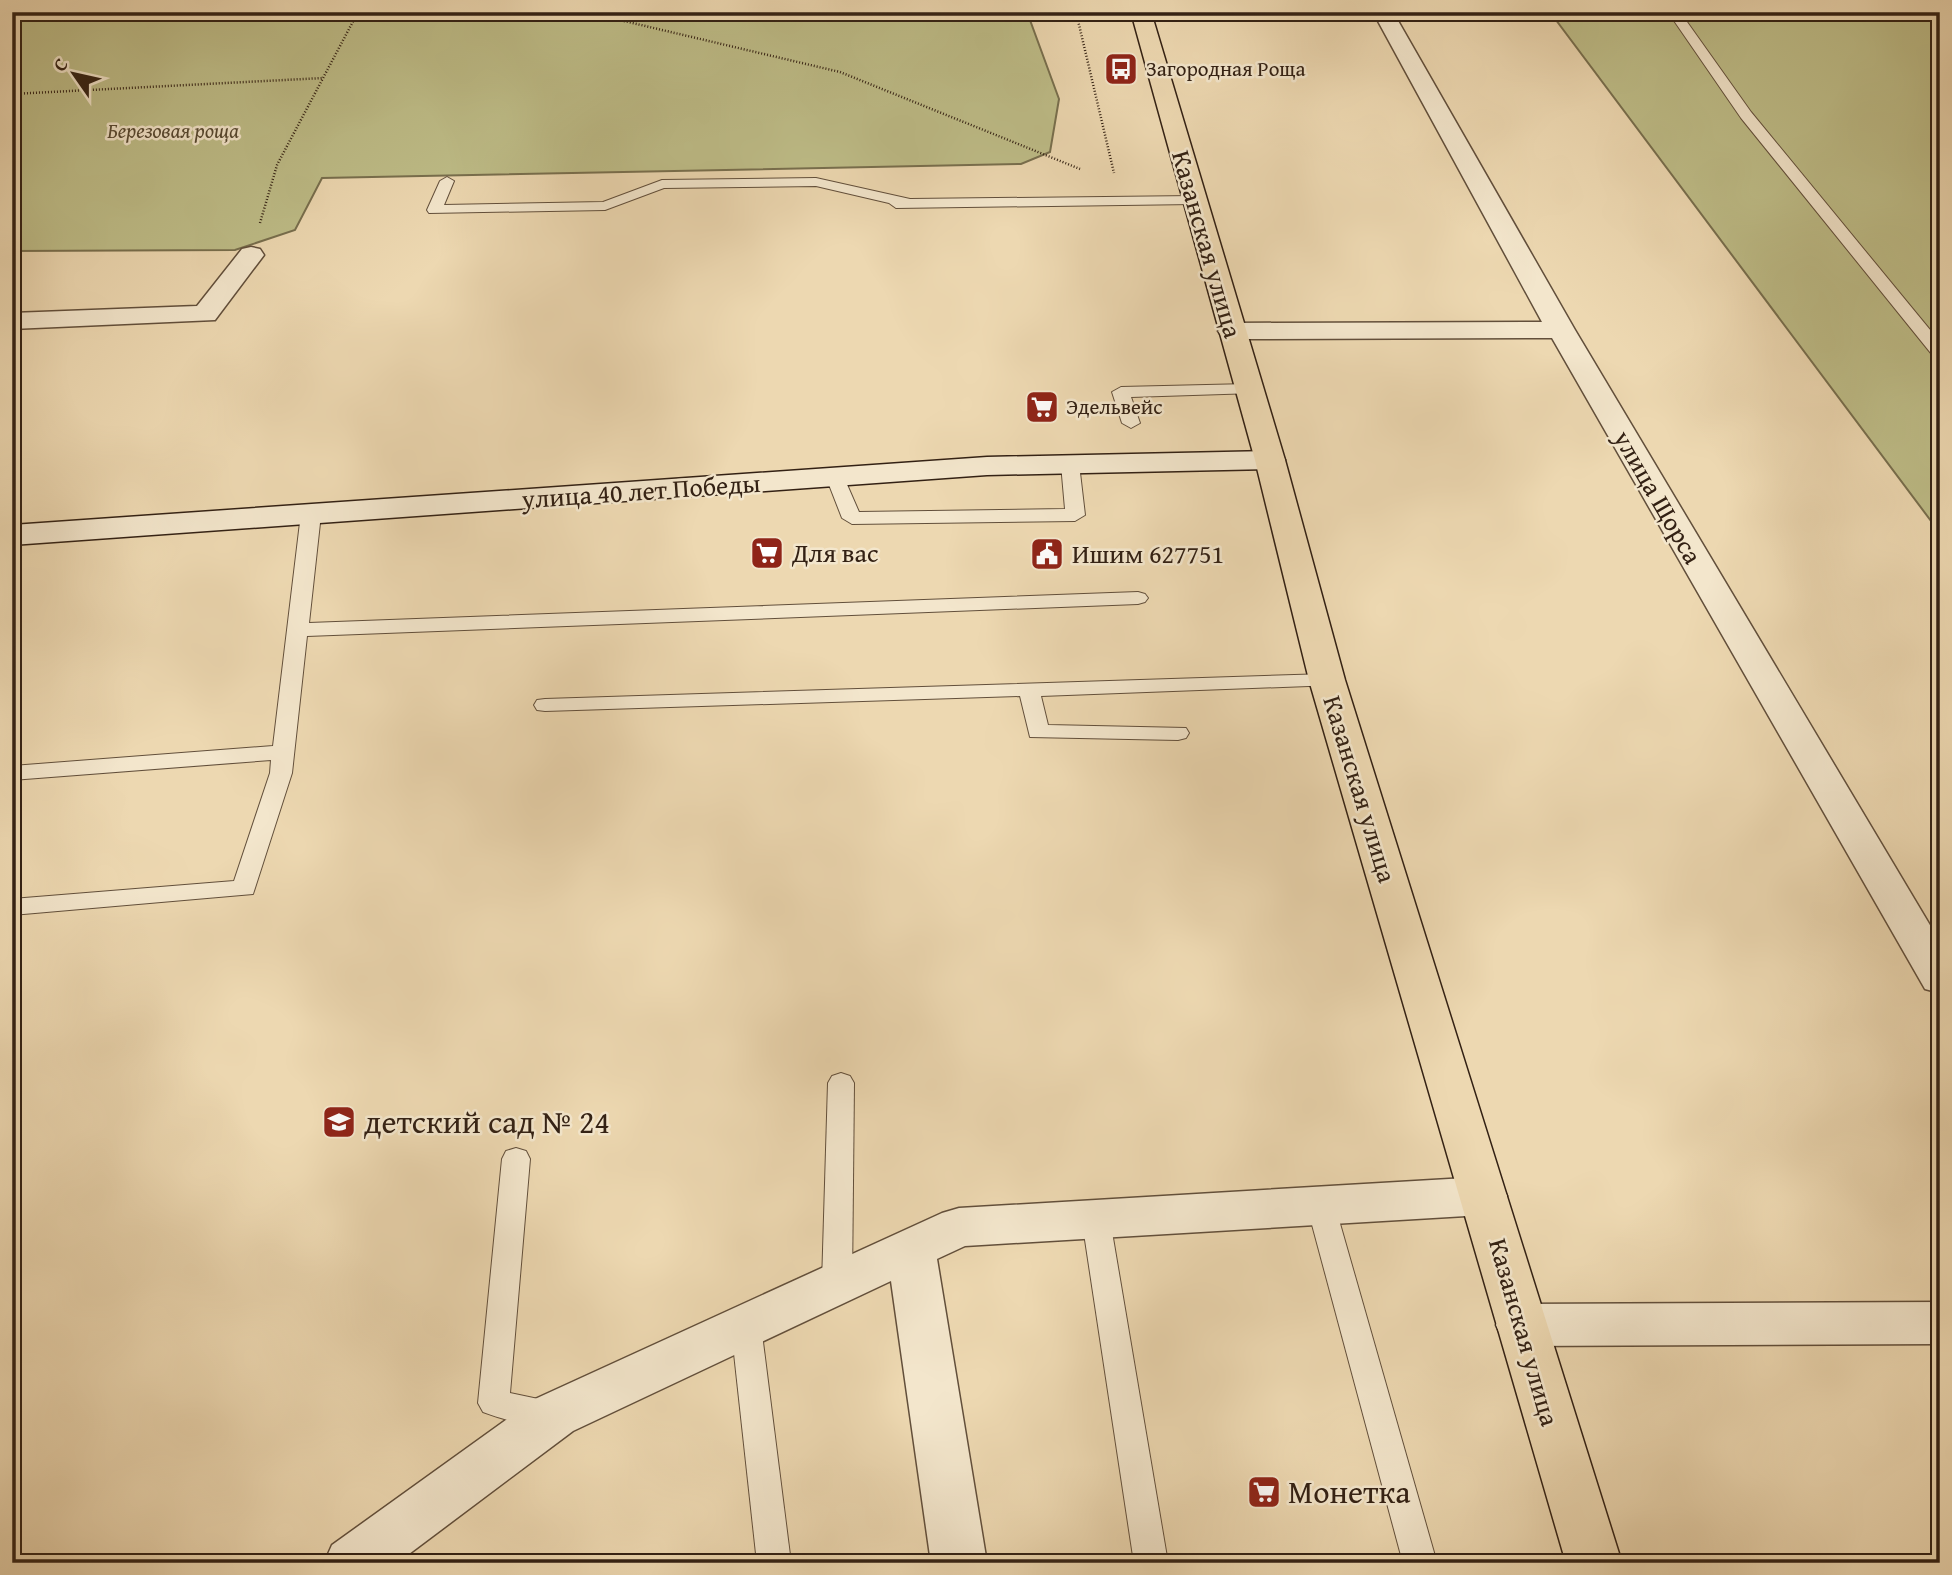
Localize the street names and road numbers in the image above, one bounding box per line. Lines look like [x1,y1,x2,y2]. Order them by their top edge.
street label: Казанская улица [1162,145,1253,343]
street label: улица Щорса [1604,422,1713,572]
street label: улица 40 лет Победы [519,463,762,518]
street label: Казанская улица [1314,691,1408,888]
street label: Казанская улица [1479,1233,1570,1431]

